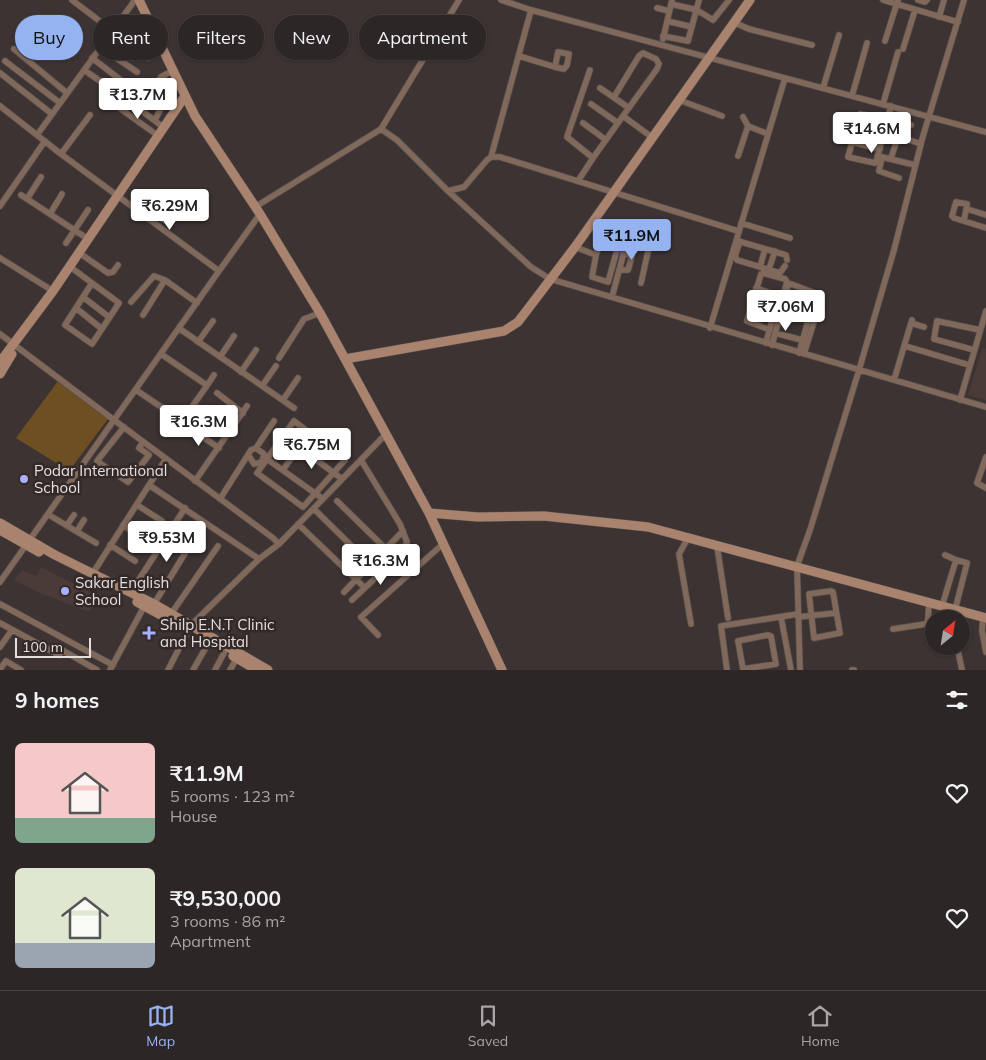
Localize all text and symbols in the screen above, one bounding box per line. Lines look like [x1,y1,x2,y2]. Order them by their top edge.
chip: Buy [15,15,83,60]
chip: Rent [93,15,168,60]
chip: Filters [178,15,264,60]
chip: New [274,15,349,60]
chip: Apartment [359,15,486,60]
pin: ₹13.7M [97,78,179,120]
text: ₹13.7M [110,84,166,104]
pin: ₹14.6M [831,112,913,154]
text: ₹14.6M [844,118,900,138]
pin: ₹6.29M [129,188,211,231]
text: ₹6.29M [142,195,198,215]
pin: ₹11.9M [591,218,673,261]
text: ₹11.9M [604,225,660,245]
pin: ₹7.06M [745,290,827,332]
text: ₹7.06M [758,296,814,316]
pin: ₹16.3M [158,404,240,447]
text: ₹16.3M [171,411,227,431]
pin: ₹6.75M [271,428,353,470]
text: ₹6.75M [284,434,340,454]
place label: Podar International School [34,461,167,497]
marker: Podar International School [18,473,30,485]
pin: ₹9.53M [126,520,208,563]
text: ₹9.53M [139,527,195,547]
pin: ₹16.3M [340,544,422,586]
text: ₹16.3M [353,550,409,570]
place label: Sakar English School [75,573,169,609]
marker: Sakar English School [59,585,71,597]
north arrow [925,610,970,655]
map controls [925,610,970,655]
place label: Shilp E.N.T Clinic and Hospital [160,615,274,651]
marker: Shilp E.N.T Clinic and Hospital [142,626,156,640]
scale bar [15,635,91,658]
text: 100 m [22,638,63,656]
icon: filters [943,686,971,714]
text: 9 homes [15,687,99,713]
text: ₹11.9M [170,760,244,786]
icon: home [55,763,115,823]
icon: heart [943,779,971,807]
text: 5 rooms · 123 m² [170,786,295,806]
text: House [170,806,217,826]
text: ₹9,530,000 [170,885,281,911]
icon: home [55,888,115,948]
icon: heart [943,904,971,932]
text: 3 rooms · 86 m² [170,911,285,931]
text: Apartment [170,931,251,951]
tab: Map [146,1002,175,1050]
tab: Saved [468,1002,508,1050]
tab: Home [801,1002,840,1050]

